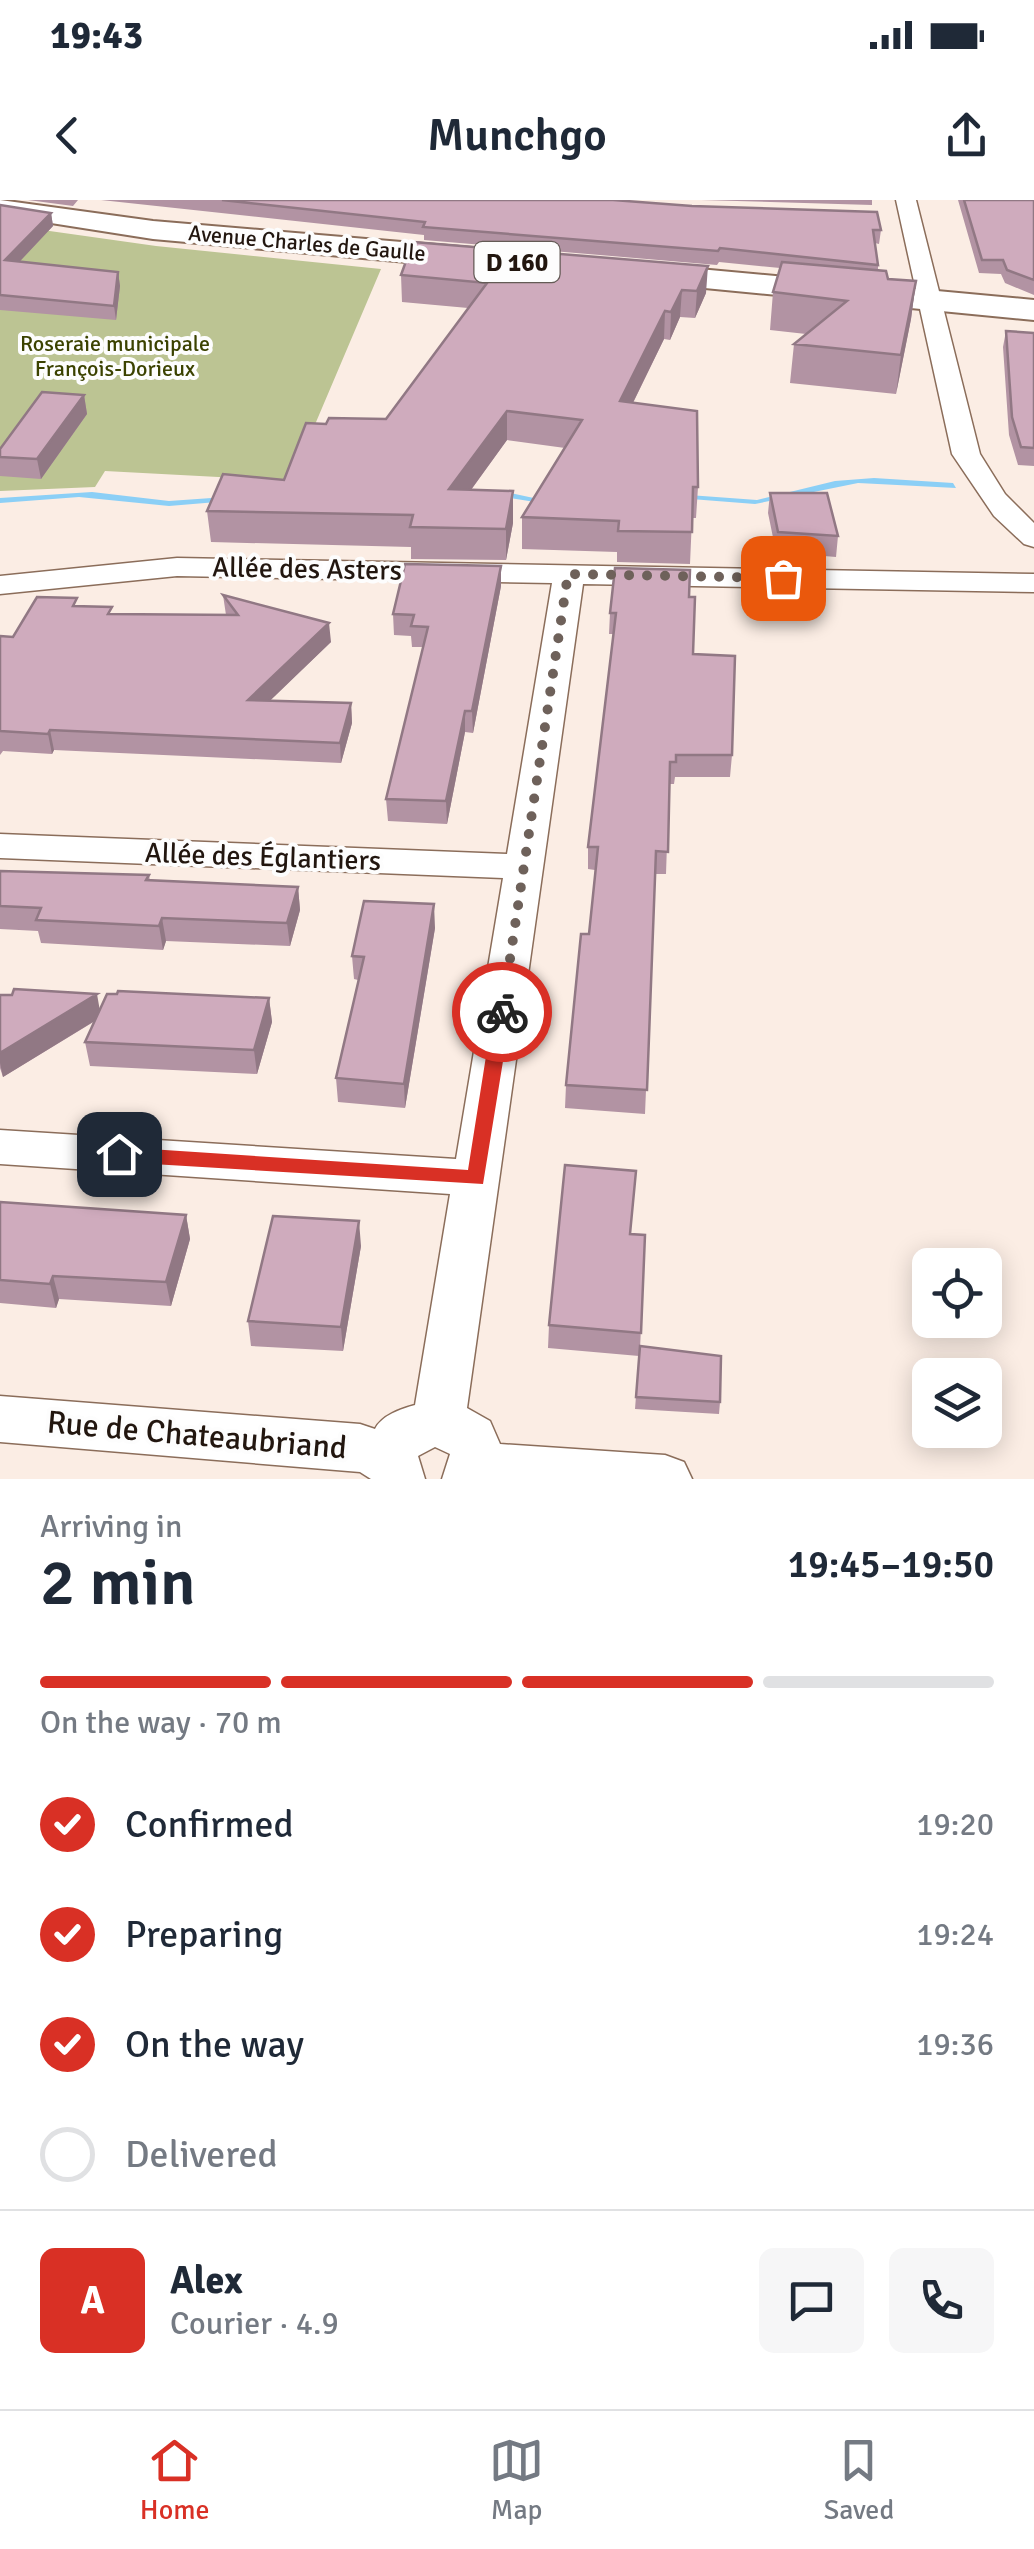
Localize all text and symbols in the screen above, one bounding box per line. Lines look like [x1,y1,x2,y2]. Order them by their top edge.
text: 19:43 [50,12,143,59]
icon: back [40,108,95,163]
text: Munchgo [427,108,607,163]
icon: share [939,108,994,163]
street label: Avenue Charles de Gaulle [187,219,427,267]
road number: D 160 [474,242,560,282]
park label: Roseraie municipale François-Dorieux [20,330,210,382]
pin [741,536,826,621]
street label: Allée des Asters [212,550,402,588]
icon: bag [756,551,811,606]
street label: Allée des Églantiers [144,836,382,878]
courier [452,962,552,1062]
icon: bike [475,985,530,1040]
pin [77,1112,162,1197]
icon: home [92,1127,147,1182]
map controls [912,1248,1002,1448]
button: locate [912,1248,1002,1338]
button: layers [912,1358,1002,1448]
street label: Rue de Chateaubriand [45,1402,349,1468]
text: Arriving in [40,1507,182,1546]
text: 19:45–19:50 [788,1541,994,1588]
text: 2 min [40,1543,196,1623]
text: On the way · 70 m [40,1703,282,1742]
icon: check [40,1797,95,1852]
text: Confirmed [125,1801,294,1848]
text: 19:20 [916,1805,994,1844]
icon: check [40,1907,95,1962]
text: Preparing [125,1911,283,1958]
text: 19:24 [916,1915,994,1954]
icon: check [40,2017,95,2072]
text: On the way [125,2021,304,2068]
text: 19:36 [916,2025,994,2064]
text: Delivered [125,2131,278,2178]
button: chat [759,2248,864,2353]
button: phone [889,2248,994,2353]
text: Alex [170,2257,243,2304]
text: A [80,2277,105,2324]
text: Courier · 4.9 [170,2304,339,2343]
tab: Home [140,2433,210,2527]
tab: Map [489,2433,544,2527]
tab: Saved [824,2433,894,2527]

